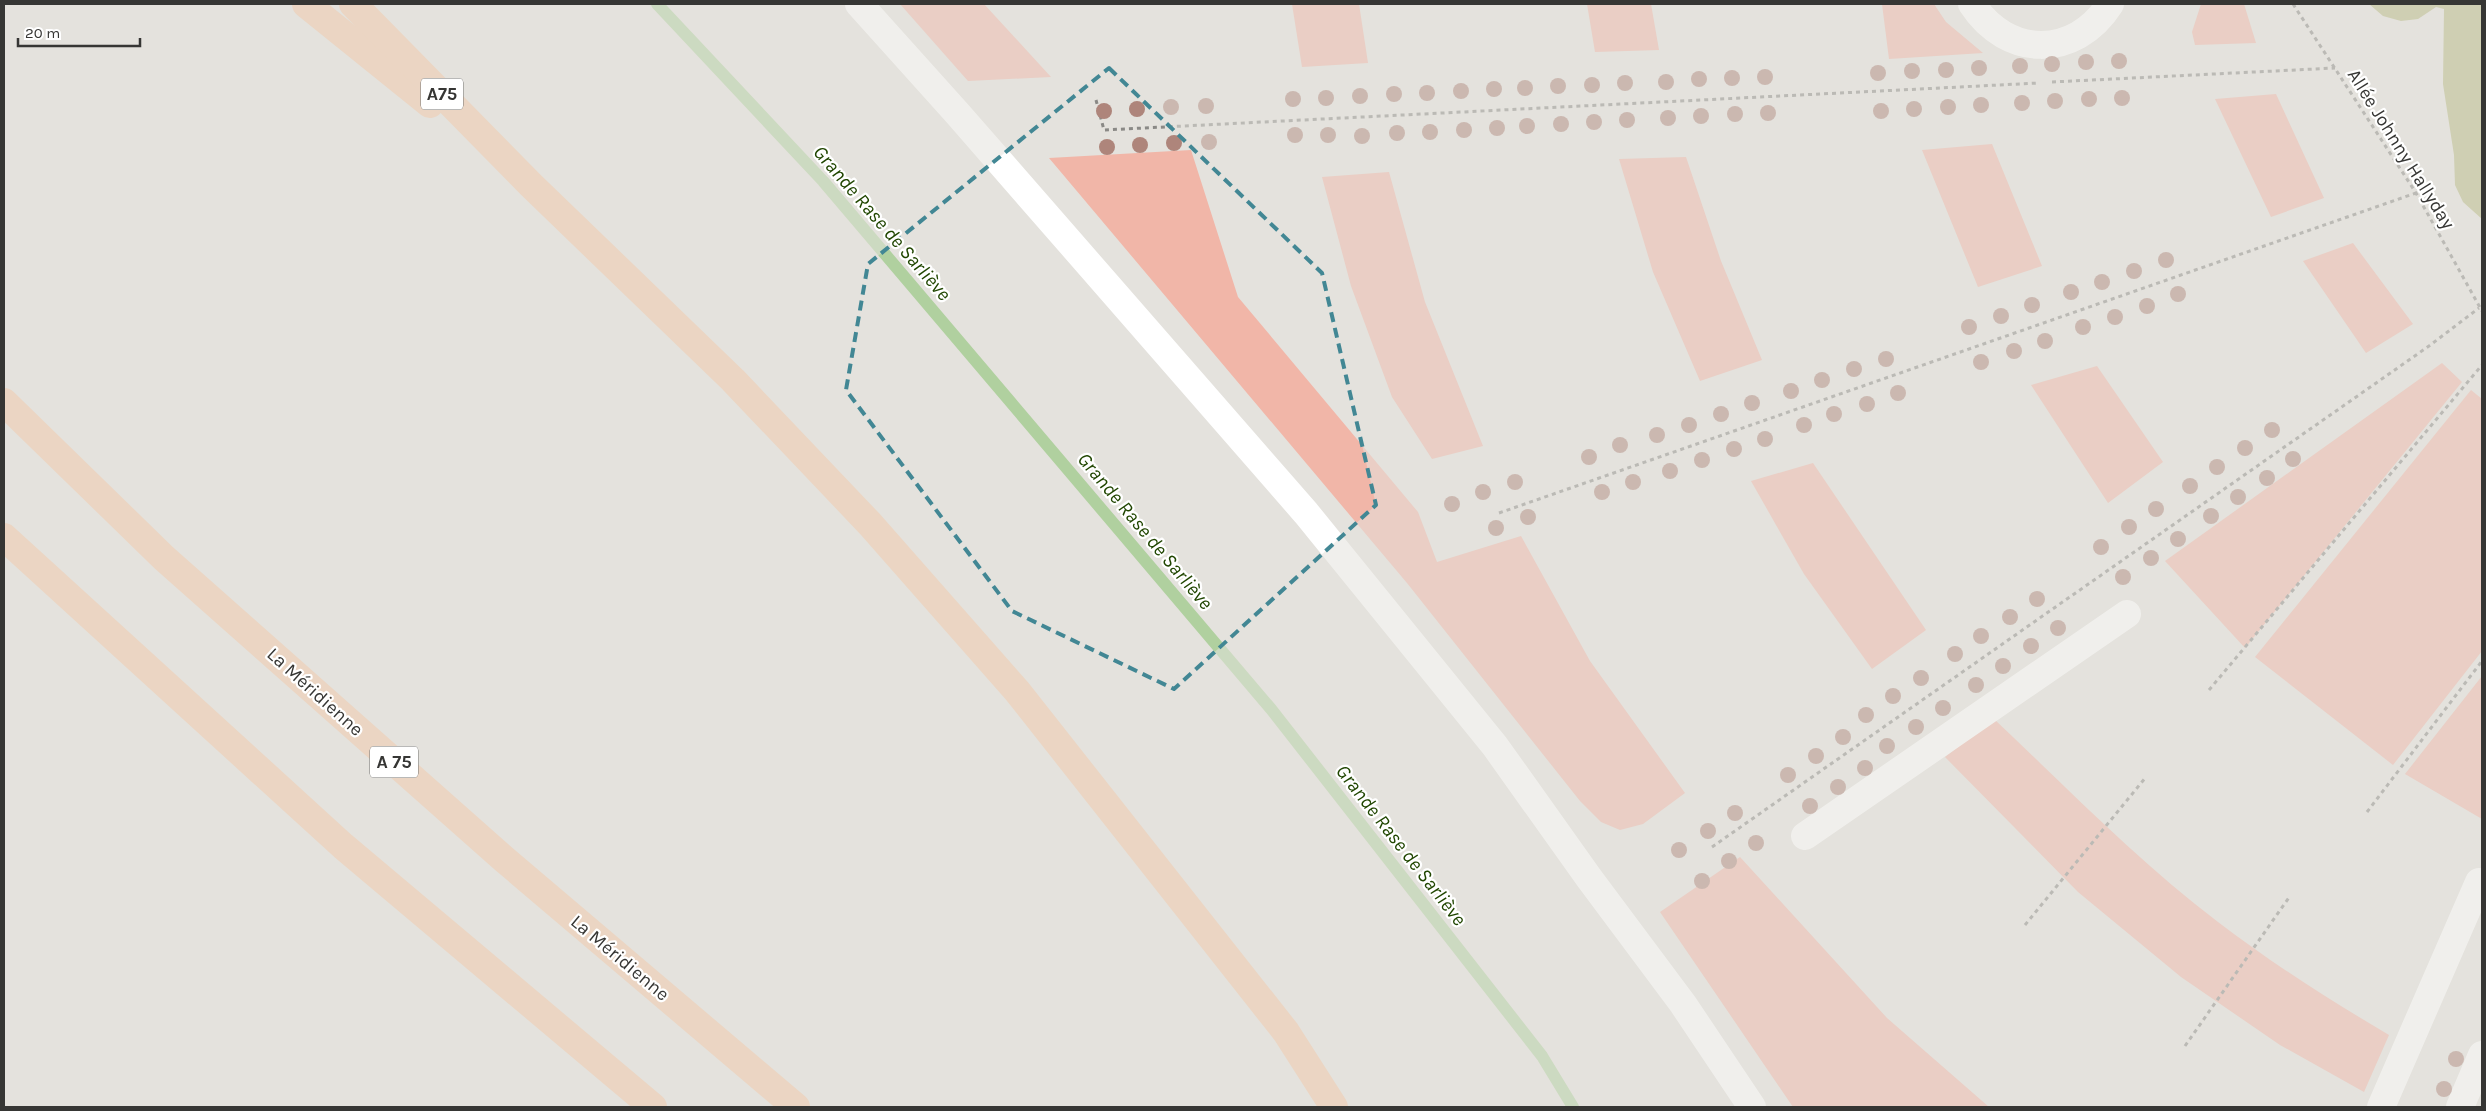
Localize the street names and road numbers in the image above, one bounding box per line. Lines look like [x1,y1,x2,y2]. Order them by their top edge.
street label: Allée Johnny Hallyday [2343,65,2459,233]
road number: A75 [421,78,463,110]
street label: La Méridienne [262,643,368,741]
road number: A 75 [370,746,418,778]
street label: La Méridienne [566,910,674,1006]

